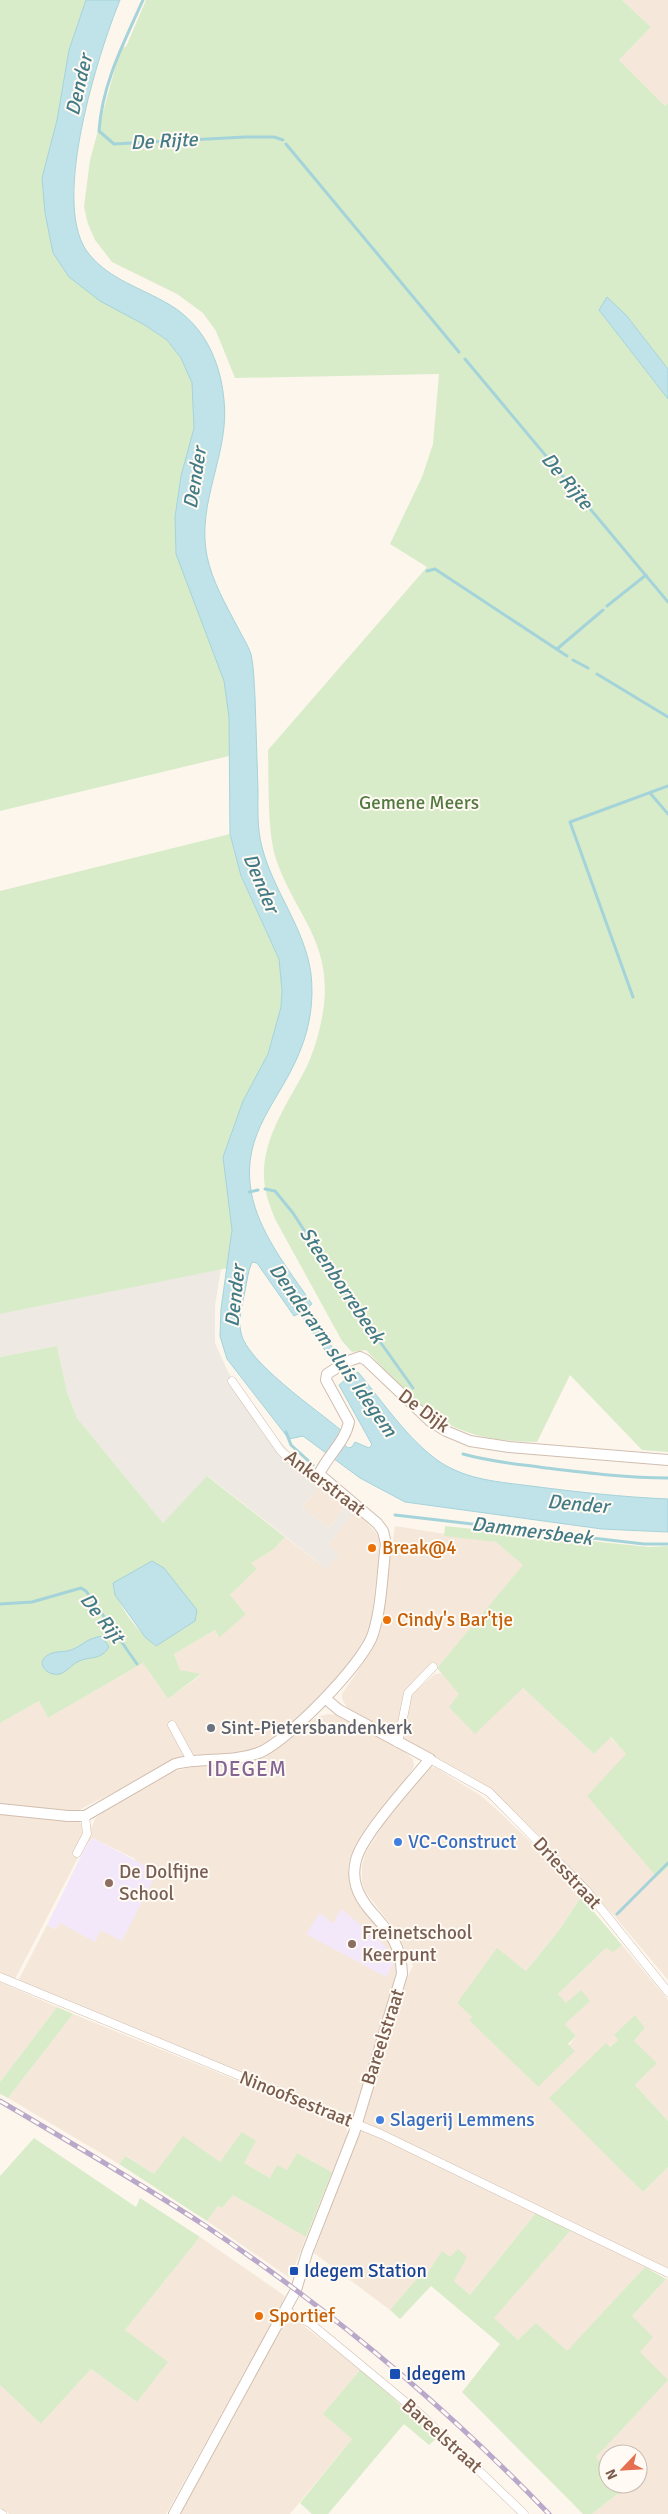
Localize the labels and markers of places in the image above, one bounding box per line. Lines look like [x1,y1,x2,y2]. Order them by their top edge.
place label: Break@4 [382,1536,457,1560]
marker: Break@4 [366,1542,378,1554]
place label: Cindy's Bar'tje [397,1608,513,1632]
marker: Cindy's Bar'tje [381,1614,393,1626]
place label: Sint-Pietersbandenkerk [221,1716,413,1740]
marker: Sint-Pietersbandenkerk [205,1722,217,1734]
place label: VC-Construct [408,1830,517,1854]
marker: VC-Construct [392,1836,404,1848]
place label: De Dolfijne School [119,1860,209,1906]
marker: De Dolfijne School [103,1877,115,1889]
place label: Freinetschool Keerpunt [362,1921,472,1967]
marker: Freinetschool Keerpunt [346,1938,358,1950]
place label: Slagerij Lemmens [390,2108,535,2132]
marker: Slagerij Lemmens [374,2114,386,2126]
place label: Idegem Station [304,2259,427,2283]
marker: Idegem Station [288,2265,300,2277]
place label: Sportief [269,2304,336,2328]
marker: Sportief [253,2310,265,2322]
place label: Idegem [406,2362,466,2386]
marker: Idegem [388,2367,402,2381]

